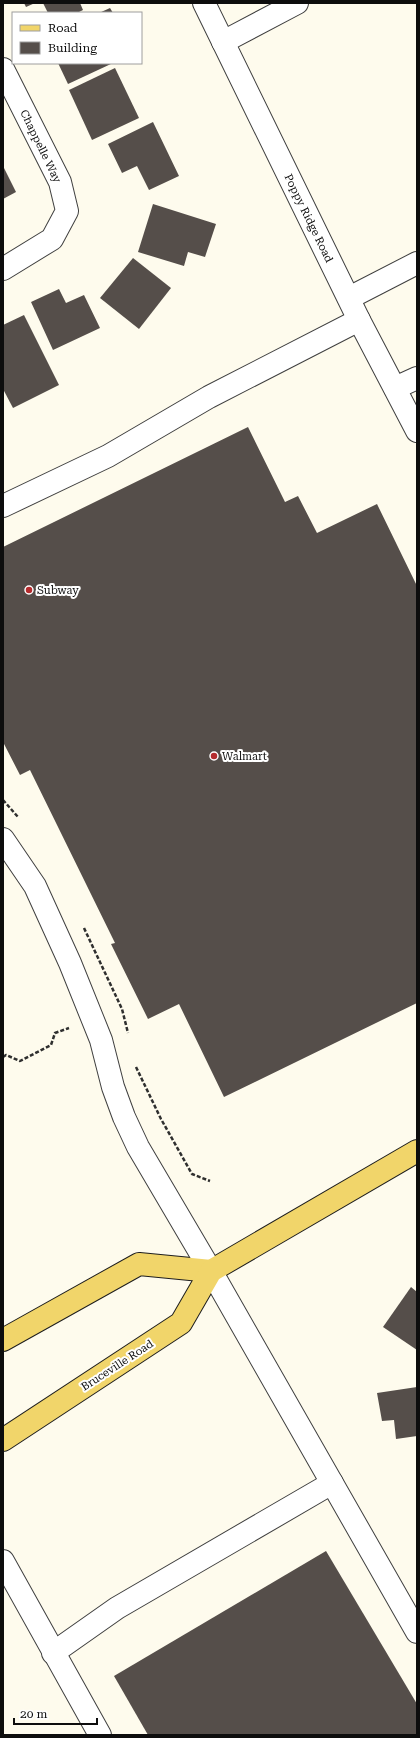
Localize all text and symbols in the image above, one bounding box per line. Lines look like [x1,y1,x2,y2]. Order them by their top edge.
legend [12,12,142,64]
text: Road [48,21,78,35]
text: Building [48,41,97,55]
street label: Chappelle Way [17,108,64,185]
street label: Poppy Ridge Road [281,172,336,265]
place label: Subway [37,584,79,597]
marker: Subway [24,585,34,595]
place label: Walmart [222,750,267,763]
marker: Walmart [209,751,219,761]
street label: Bruceville Road [79,1337,156,1394]
scale bar [14,1700,97,1726]
text: 20 m [20,1707,47,1721]

